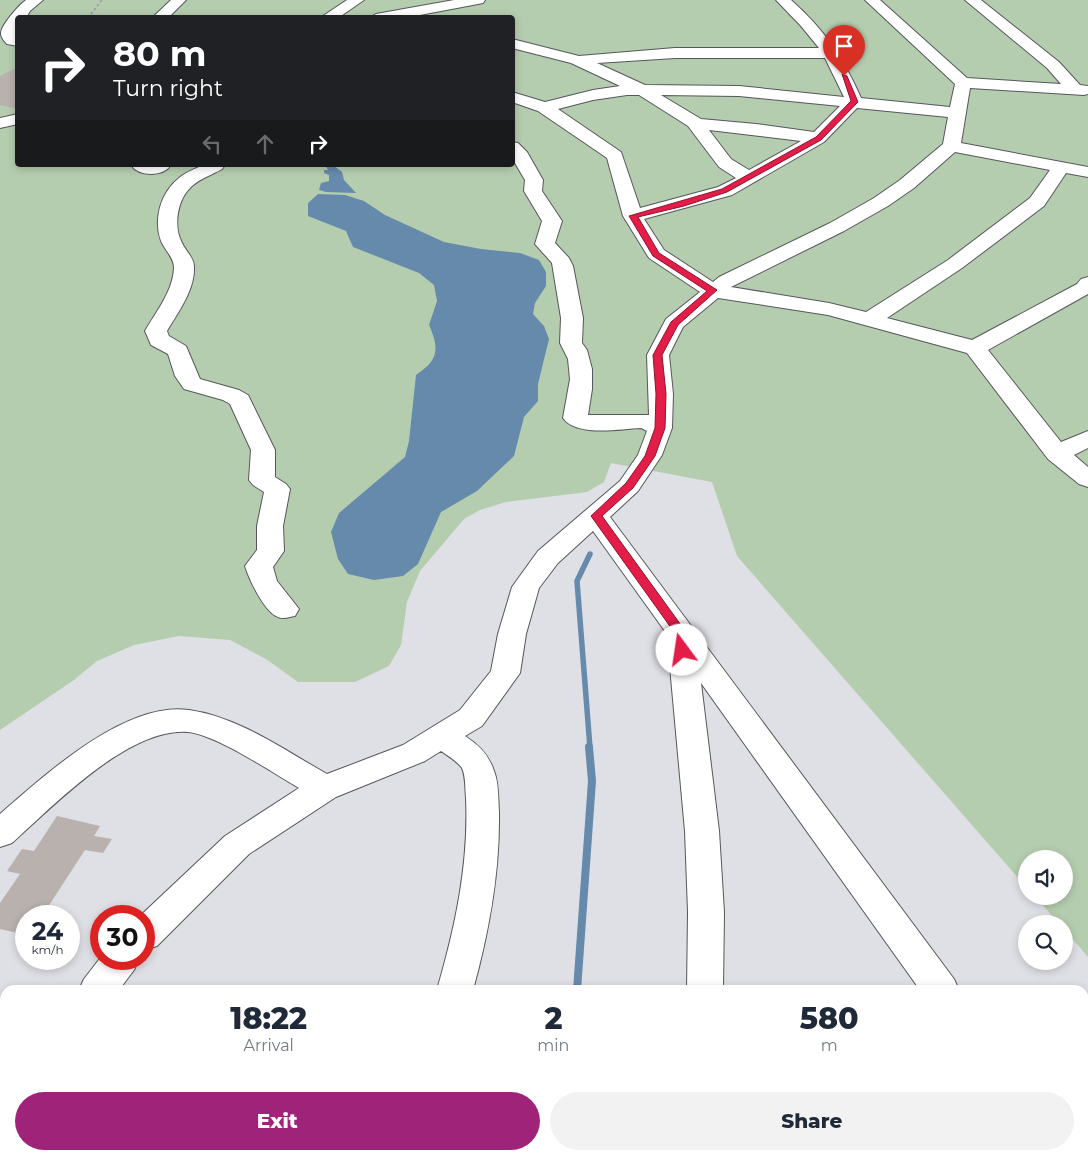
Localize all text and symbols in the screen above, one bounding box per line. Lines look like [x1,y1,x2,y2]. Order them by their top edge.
pin [823,25,865,76]
text: 80 m [113,32,207,75]
icon: arrive [830,32,858,60]
icon: right [30,35,95,100]
text: Turn right [113,75,223,102]
icon: left [198,130,226,158]
icon: ahead [251,130,279,158]
icon: right [304,130,332,158]
position arrow [655,623,707,675]
map controls [1018,850,1073,970]
button: sound [1018,850,1073,905]
speed limit sign: 30 [90,905,155,970]
button: search [1018,915,1073,970]
text: 24 [32,916,63,946]
text: km/h [31,942,64,957]
text: 18:22 [230,1000,307,1037]
text: 2 [544,1000,562,1037]
text: 580 [800,1000,859,1037]
text: Arrival [243,1036,294,1055]
text: min [537,1036,569,1055]
text: m [821,1036,838,1055]
button: Exit [15,1092,540,1150]
button: Share [550,1092,1074,1150]

